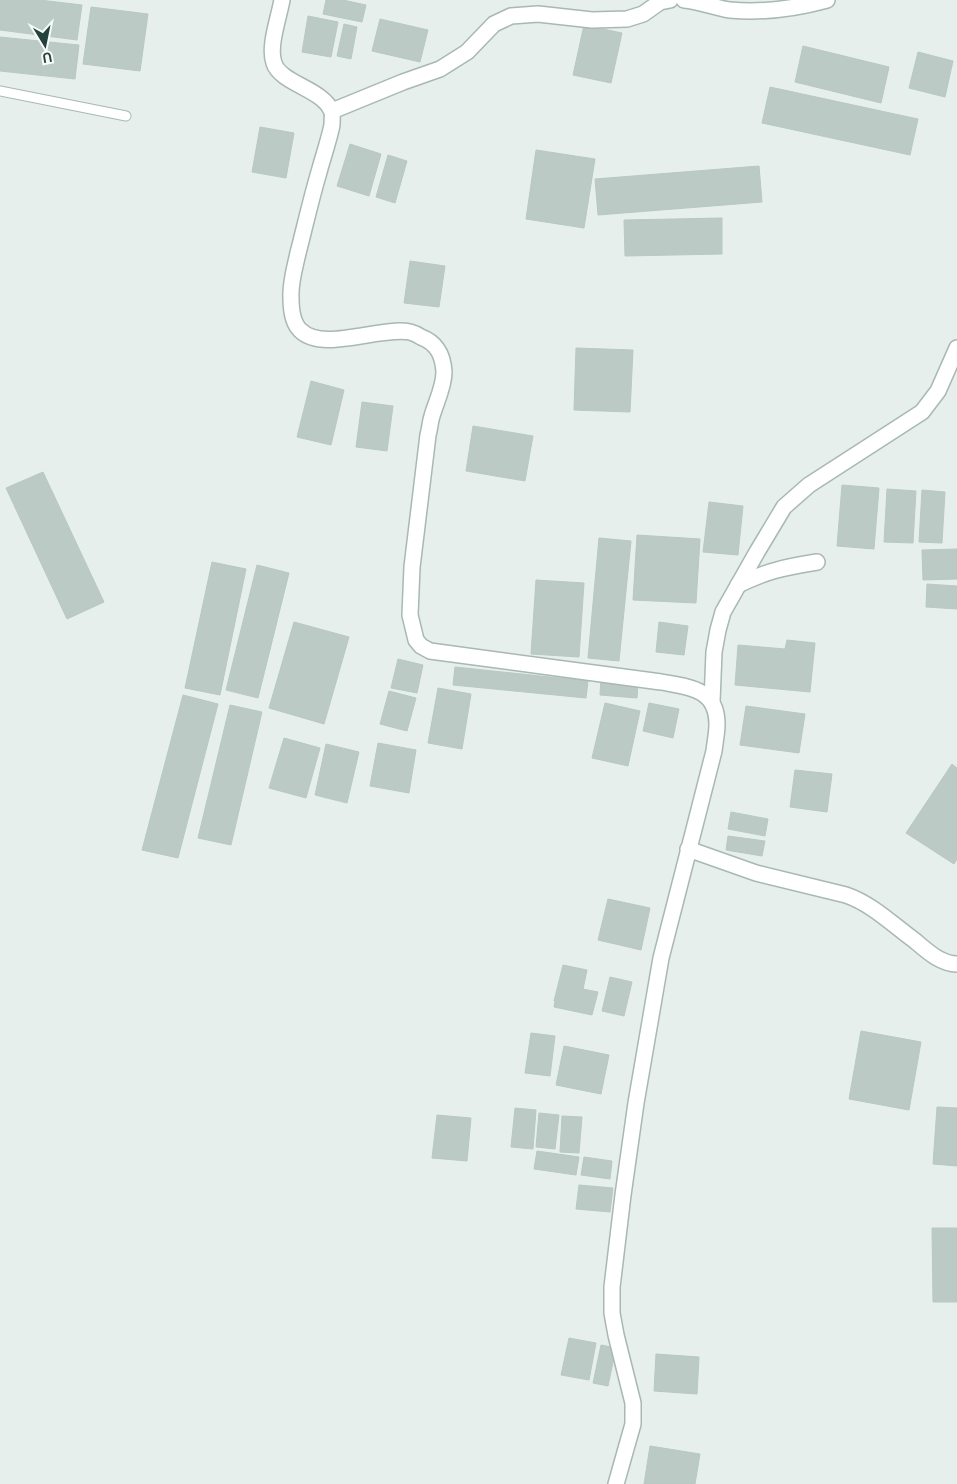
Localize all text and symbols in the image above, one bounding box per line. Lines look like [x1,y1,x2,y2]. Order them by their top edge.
north arrow [20,20,70,70]
text: U [41,49,53,67]

